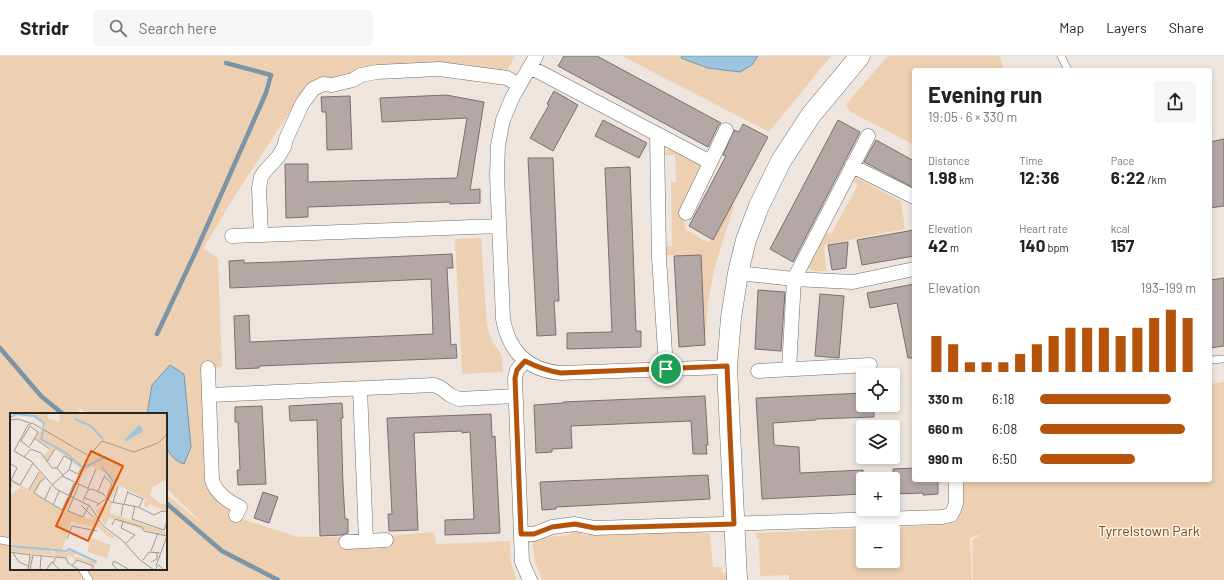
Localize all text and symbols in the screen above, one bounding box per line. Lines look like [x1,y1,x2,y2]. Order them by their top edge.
search box [93,10,373,46]
text: Stridr [20,16,69,39]
icon: search [107,17,129,39]
text: Search here [139,19,217,37]
text: Map [1059,19,1084,36]
text: Layers [1106,19,1147,36]
text: Share [1169,19,1204,36]
text: Evening run [928,81,1042,107]
button: share [1154,81,1196,123]
text: 19:05 · 6 × 330 m [928,109,1017,125]
text: Distance [928,154,970,167]
text: Time [1019,154,1043,167]
text: Pace [1111,154,1134,167]
text: 1.98 [928,167,957,187]
text: 12:36 [1019,167,1059,187]
text: 6:22 [1111,167,1145,187]
text: km [957,173,974,186]
text: /km [1145,173,1166,186]
text: Elevation [928,222,972,235]
text: Heart rate [1019,222,1068,235]
text: kcal [1111,222,1130,235]
text: 42 [928,235,948,255]
text: 140 [1019,235,1045,255]
text: 157 [1111,235,1134,255]
text: m [948,241,959,254]
text: bpm [1045,241,1069,254]
text: Elevation [928,280,980,296]
text: 193–199 m [1141,280,1196,296]
pin [649,352,683,386]
icon: arrive [655,358,677,380]
map controls [856,368,900,568]
button: locate [856,368,900,412]
text: 330 m [928,391,963,407]
text: 6:18 [992,391,1014,407]
inset map [10,413,167,570]
button: layers [856,420,900,464]
text: 660 m [928,421,963,437]
text: 6:08 [992,421,1017,437]
text: 990 m [928,451,963,467]
text: 6:50 [992,451,1017,467]
button: + [856,472,900,516]
park label: Tyrrelstown Park [1098,522,1200,539]
button: − [856,524,900,568]

